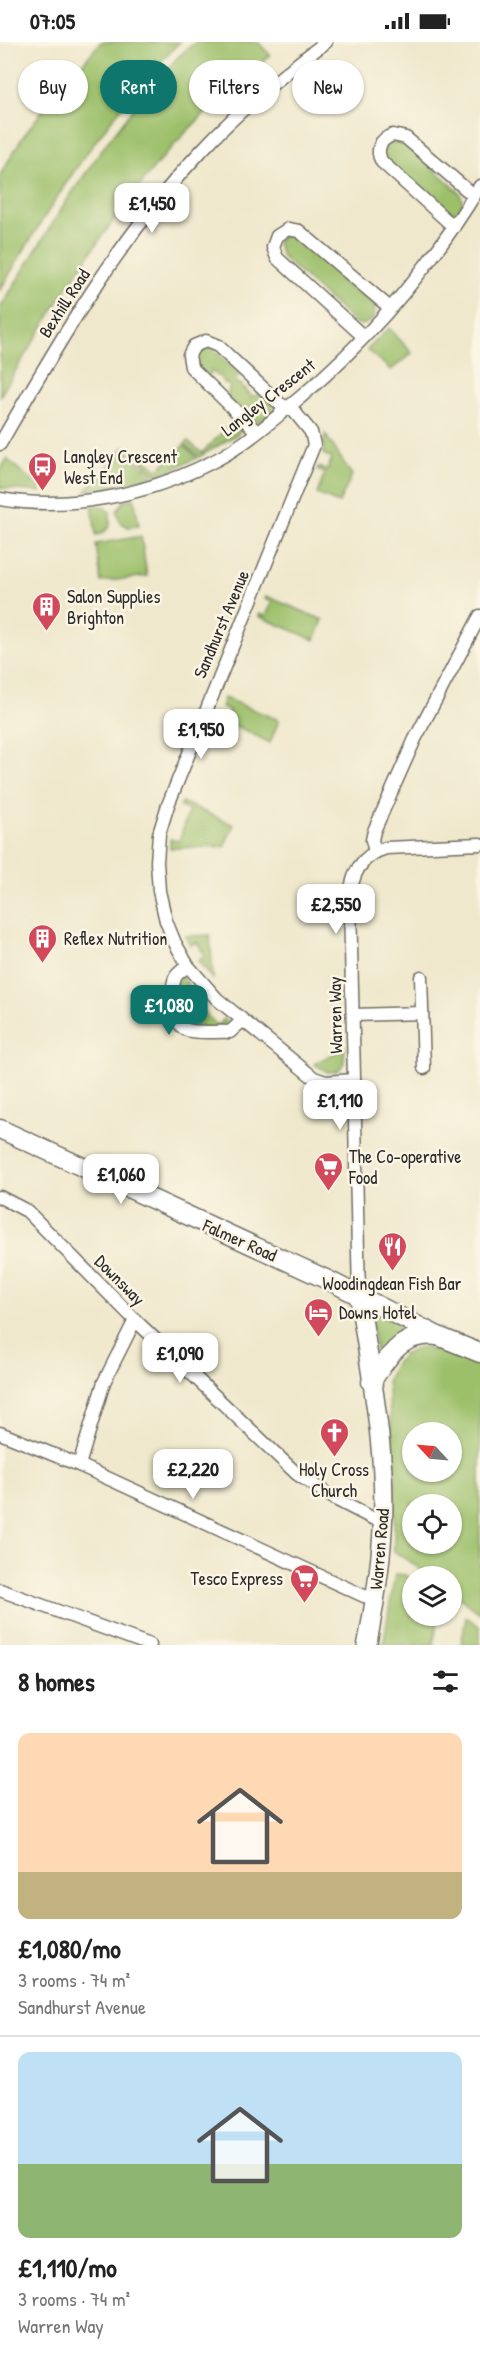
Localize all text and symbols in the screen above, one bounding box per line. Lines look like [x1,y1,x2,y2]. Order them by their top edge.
text: 07:05 [30,6,75,36]
chip: Buy [18,60,88,114]
chip: Rent [100,60,177,114]
chip: Filters [189,60,280,114]
chip: New [292,60,364,114]
pin: £1,450 [103,183,201,234]
text: £1,450 [128,189,176,216]
street label: Bexhill Road [32,264,96,342]
street label: Langley Crescent [216,352,321,442]
place label: Langley Crescent West End [64,444,178,490]
bus stop icon: Langley Crescent West End [27,450,59,492]
street label: Sandhurst Avenue [187,566,255,682]
place label: Salon Supplies Brighton [67,584,160,630]
building icon: Salon Supplies Brighton [30,590,62,632]
pin: £1,950 [152,709,250,760]
text: £1,950 [177,715,225,742]
pin: £2,550 [287,884,385,935]
text: £2,550 [311,890,361,917]
building icon: Reflex Nutrition [27,922,59,964]
place label: Reflex Nutrition [64,926,167,951]
street label: Warren Way [322,976,348,1054]
pin: £1,080 [120,985,218,1036]
text: £1,080 [145,991,193,1018]
pin: £1,110 [291,1080,389,1131]
text: £1,110 [317,1086,363,1113]
place label: The Co-operative Food [348,1144,461,1190]
supermarket icon: The Co-operative Food [312,1150,344,1192]
pin: £1,060 [72,1154,170,1205]
text: £1,060 [97,1160,145,1187]
street label: Falmer Road [198,1212,281,1267]
restaurant icon: Woodingdean Fish Bar [376,1230,408,1272]
street label: Downsway [89,1249,151,1311]
place label: Woodingdean Fish Bar [323,1271,461,1296]
hotel icon: Downs Hotel [302,1296,334,1338]
place label: Downs Hotel [339,1300,416,1325]
pin: £1,090 [131,1333,229,1384]
text: £1,090 [156,1339,204,1366]
church icon: Holy Cross Church [318,1416,350,1458]
north arrow [402,1422,462,1482]
map controls [402,1422,462,1626]
pin: £2,220 [144,1449,242,1500]
text: £2,220 [167,1455,219,1482]
place label: Holy Cross Church [299,1457,369,1503]
button: locate [402,1494,462,1554]
street label: Warren Road [363,1508,395,1590]
supermarket icon: Tesco Express [288,1562,320,1604]
place label: Tesco Express [190,1566,283,1591]
button: layers [402,1566,462,1626]
text: 8 homes [18,1664,95,1699]
icon: filters [429,1665,462,1698]
icon: home [186,1772,294,1880]
text: £1,080/mo [18,1931,121,1966]
text: 3 rooms · 74 m² [18,1966,130,1993]
text: Sandhurst Avenue [18,1993,146,2020]
icon: home [186,2091,294,2199]
text: £1,110/mo [18,2250,117,2285]
text: 3 rooms · 74 m² [18,2285,130,2312]
text: Warren Way [18,2312,104,2339]

